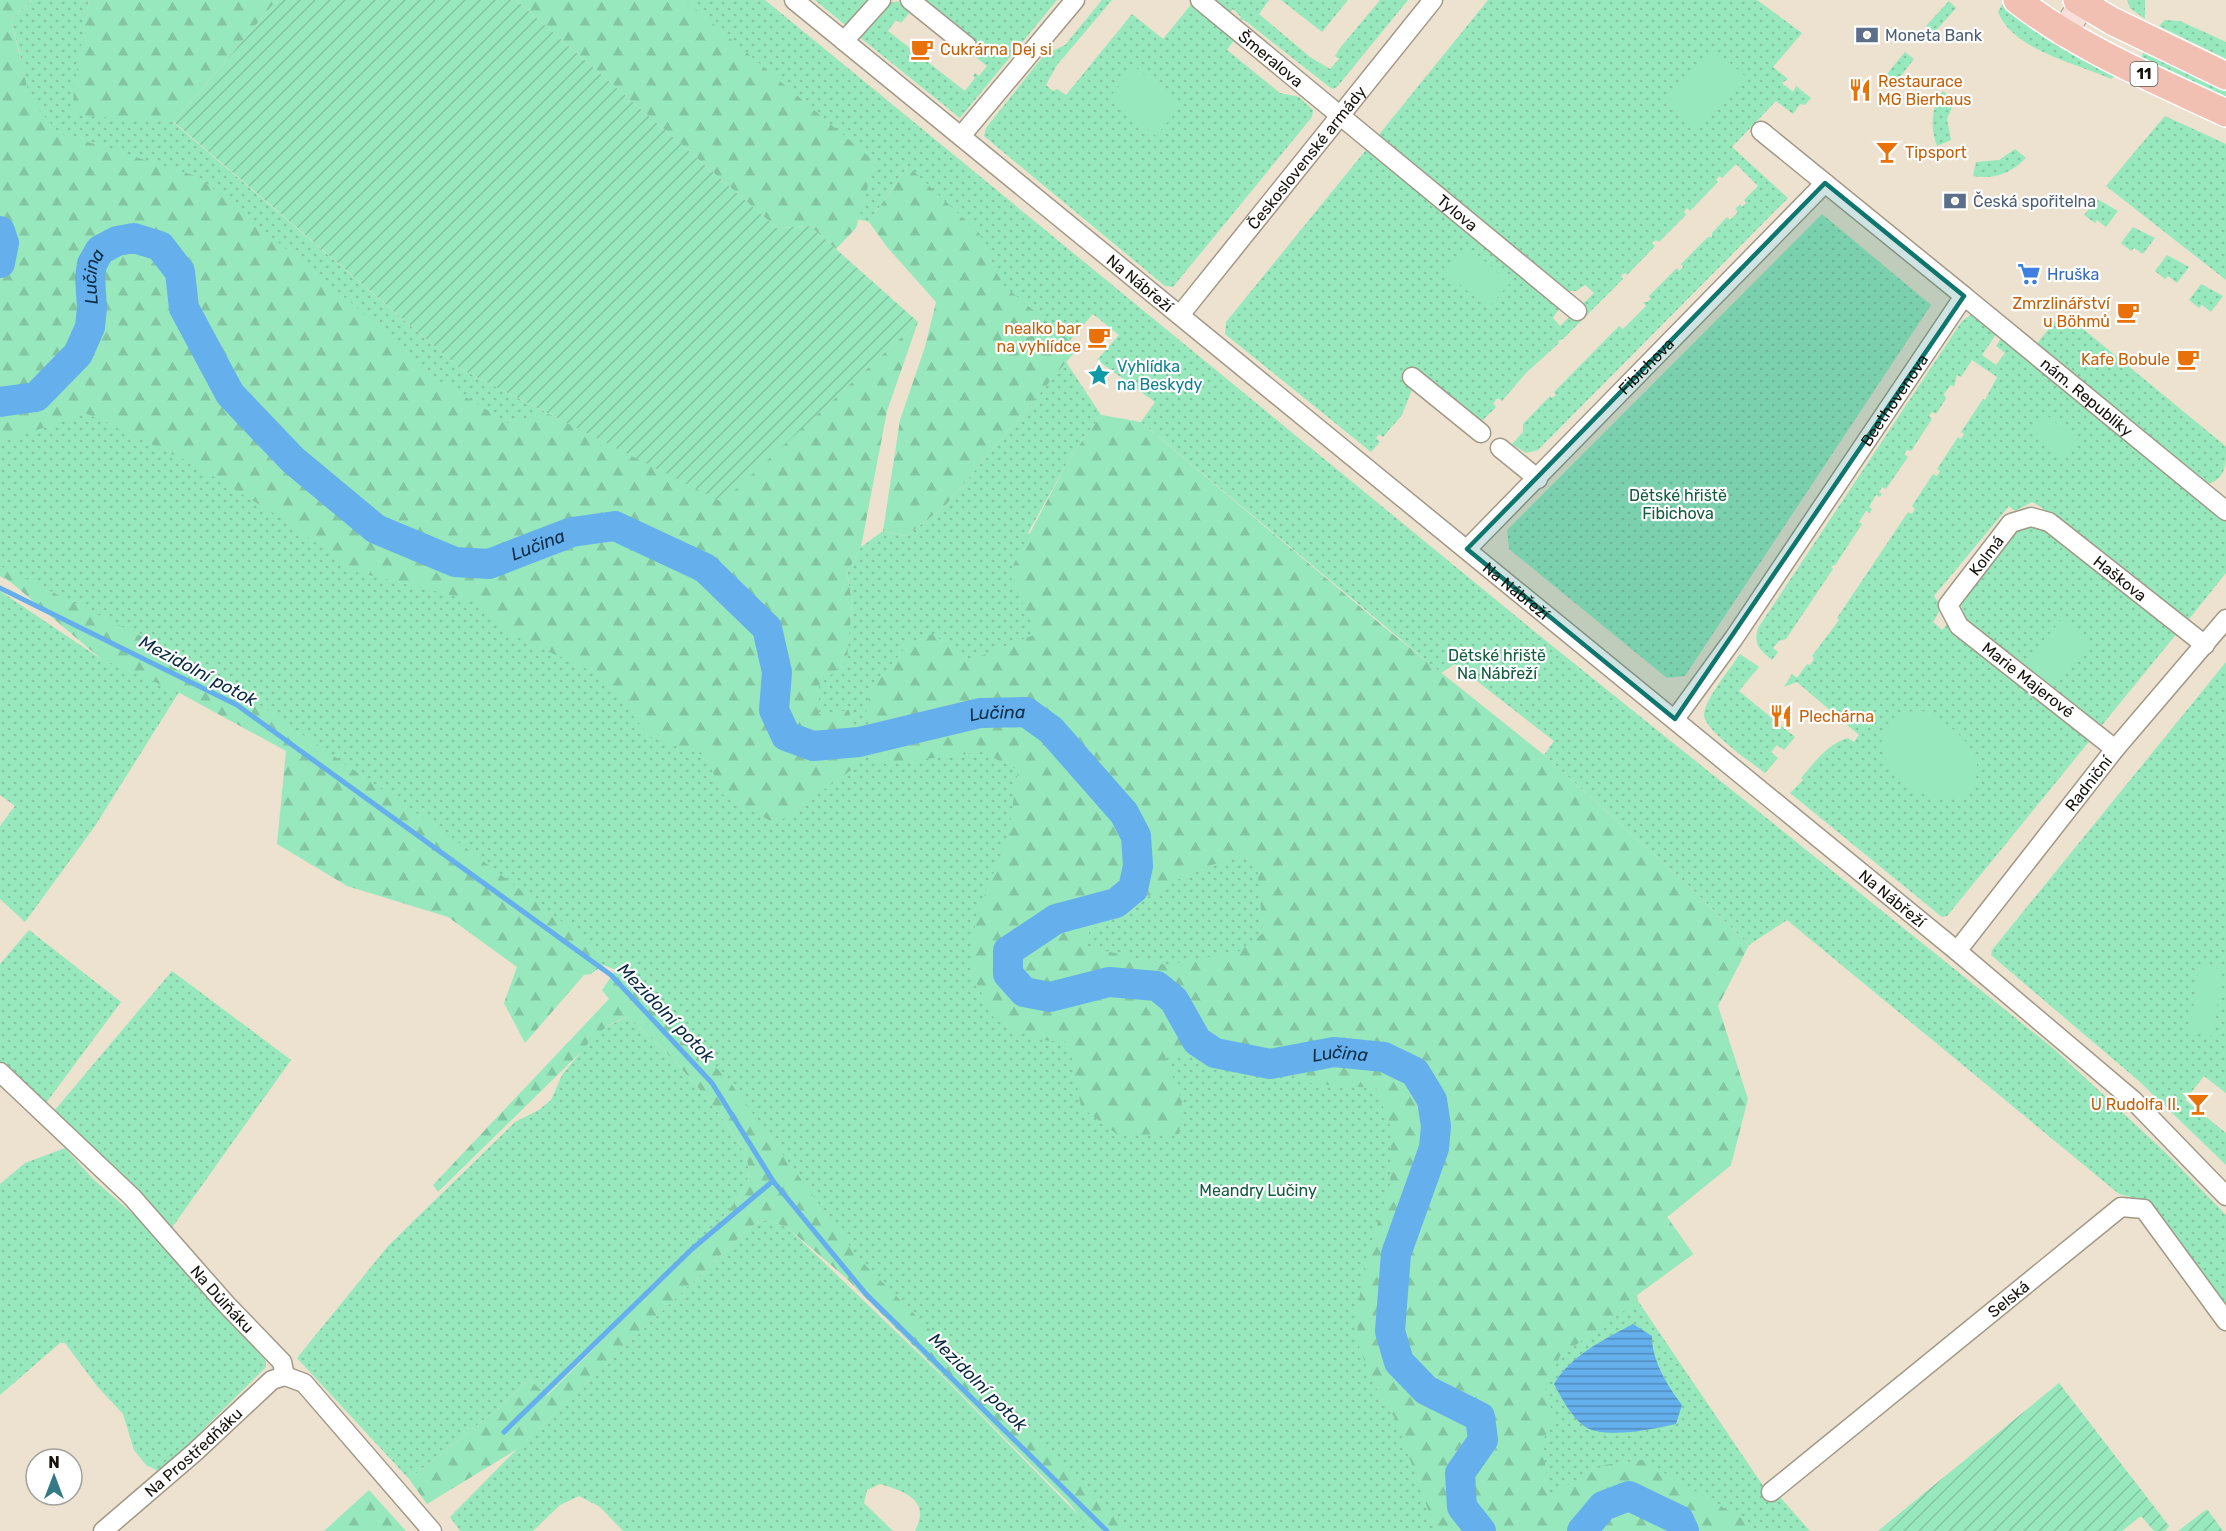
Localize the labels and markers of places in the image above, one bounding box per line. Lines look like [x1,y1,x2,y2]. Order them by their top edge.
bank icon: Moneta Bank [1854,22,1880,48]
place label: Moneta Bank [1885,26,1983,45]
cafe icon: Cukrárna Dej si [909,36,935,62]
place label: Cukrárna Dej si [940,40,1052,59]
place label: Restaurace MG Bierhaus [1878,72,1972,109]
restaurant icon: Restaurace MG Bierhaus [1847,77,1873,103]
bar icon: Tipsport [1874,139,1900,165]
place label: Tipsport [1905,143,1967,162]
bank icon: Česká spořitelna [1942,188,1968,214]
place label: Česká spořitelna [1973,191,2096,211]
supermarket icon: Hruška [2016,261,2042,287]
place label: Hruška [2047,265,2099,284]
place label: Zmrzlinářství u Böhmů [2013,294,2111,331]
cafe icon: Zmrzlinářství u Böhmů [2115,299,2141,325]
place label: nealko bar na vyhlídce [996,319,1081,356]
cafe icon: nealko bar na vyhlídce [1086,324,1112,350]
cafe icon: Kafe Bobule [2175,346,2201,372]
place label: Kafe Bobule [2081,350,2170,369]
place label: Vyhlídka na Beskydy [1117,357,1203,394]
place icon: Vyhlídka na Beskydy [1086,362,1112,388]
restaurant icon: Plechárna [1768,703,1794,729]
place label: Plechárna [1799,707,1874,726]
bar icon: U Rudolfa II. [2185,1091,2211,1117]
place label: U Rudolfa II. [2091,1095,2180,1114]

